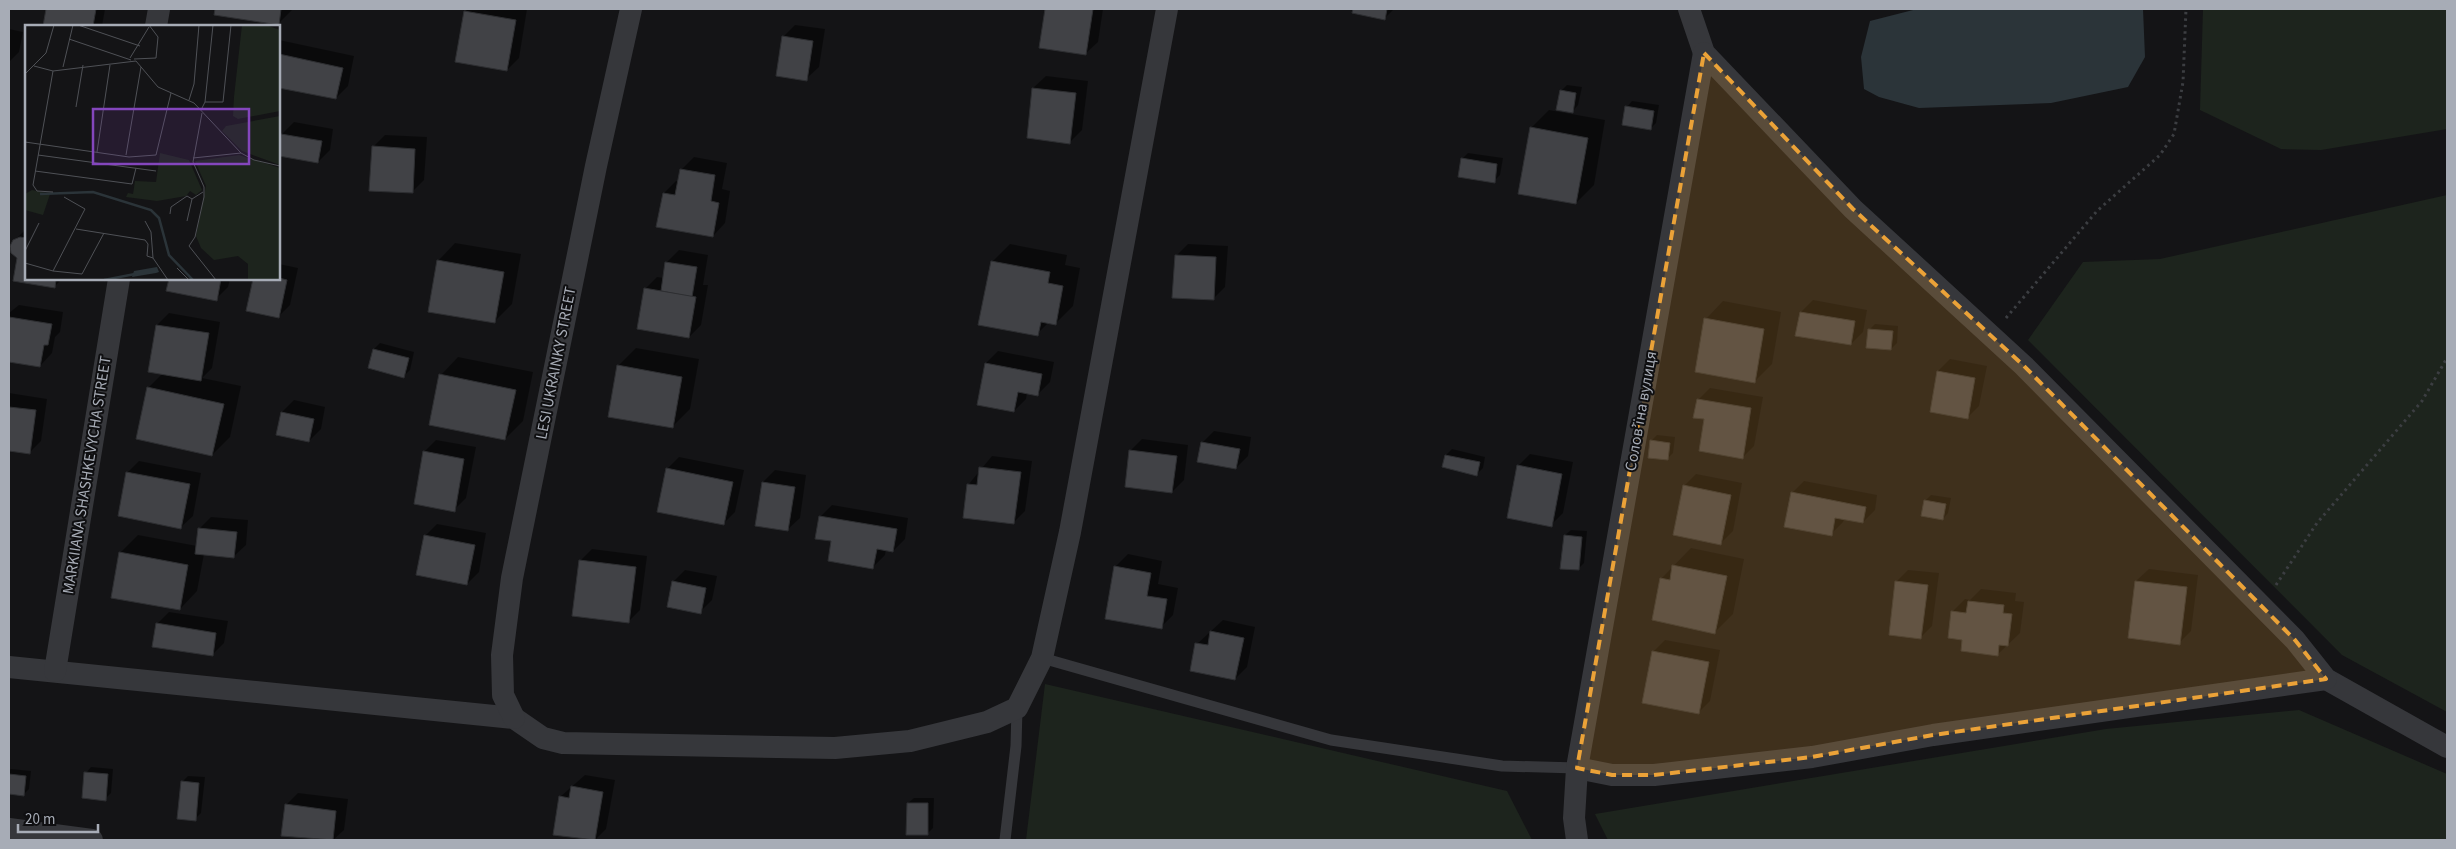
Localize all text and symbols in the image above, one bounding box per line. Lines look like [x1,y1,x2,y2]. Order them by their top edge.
inset map [25,25,280,280]
street label: LESI UKRAINKY STREET [530,284,582,441]
street label: Соловʼїна вулиця [1620,349,1662,473]
street label: MARKIIANA SHASHKEVYCHA STREET [57,354,117,596]
scale bar [18,802,98,834]
text: 20 m [25,809,55,830]

